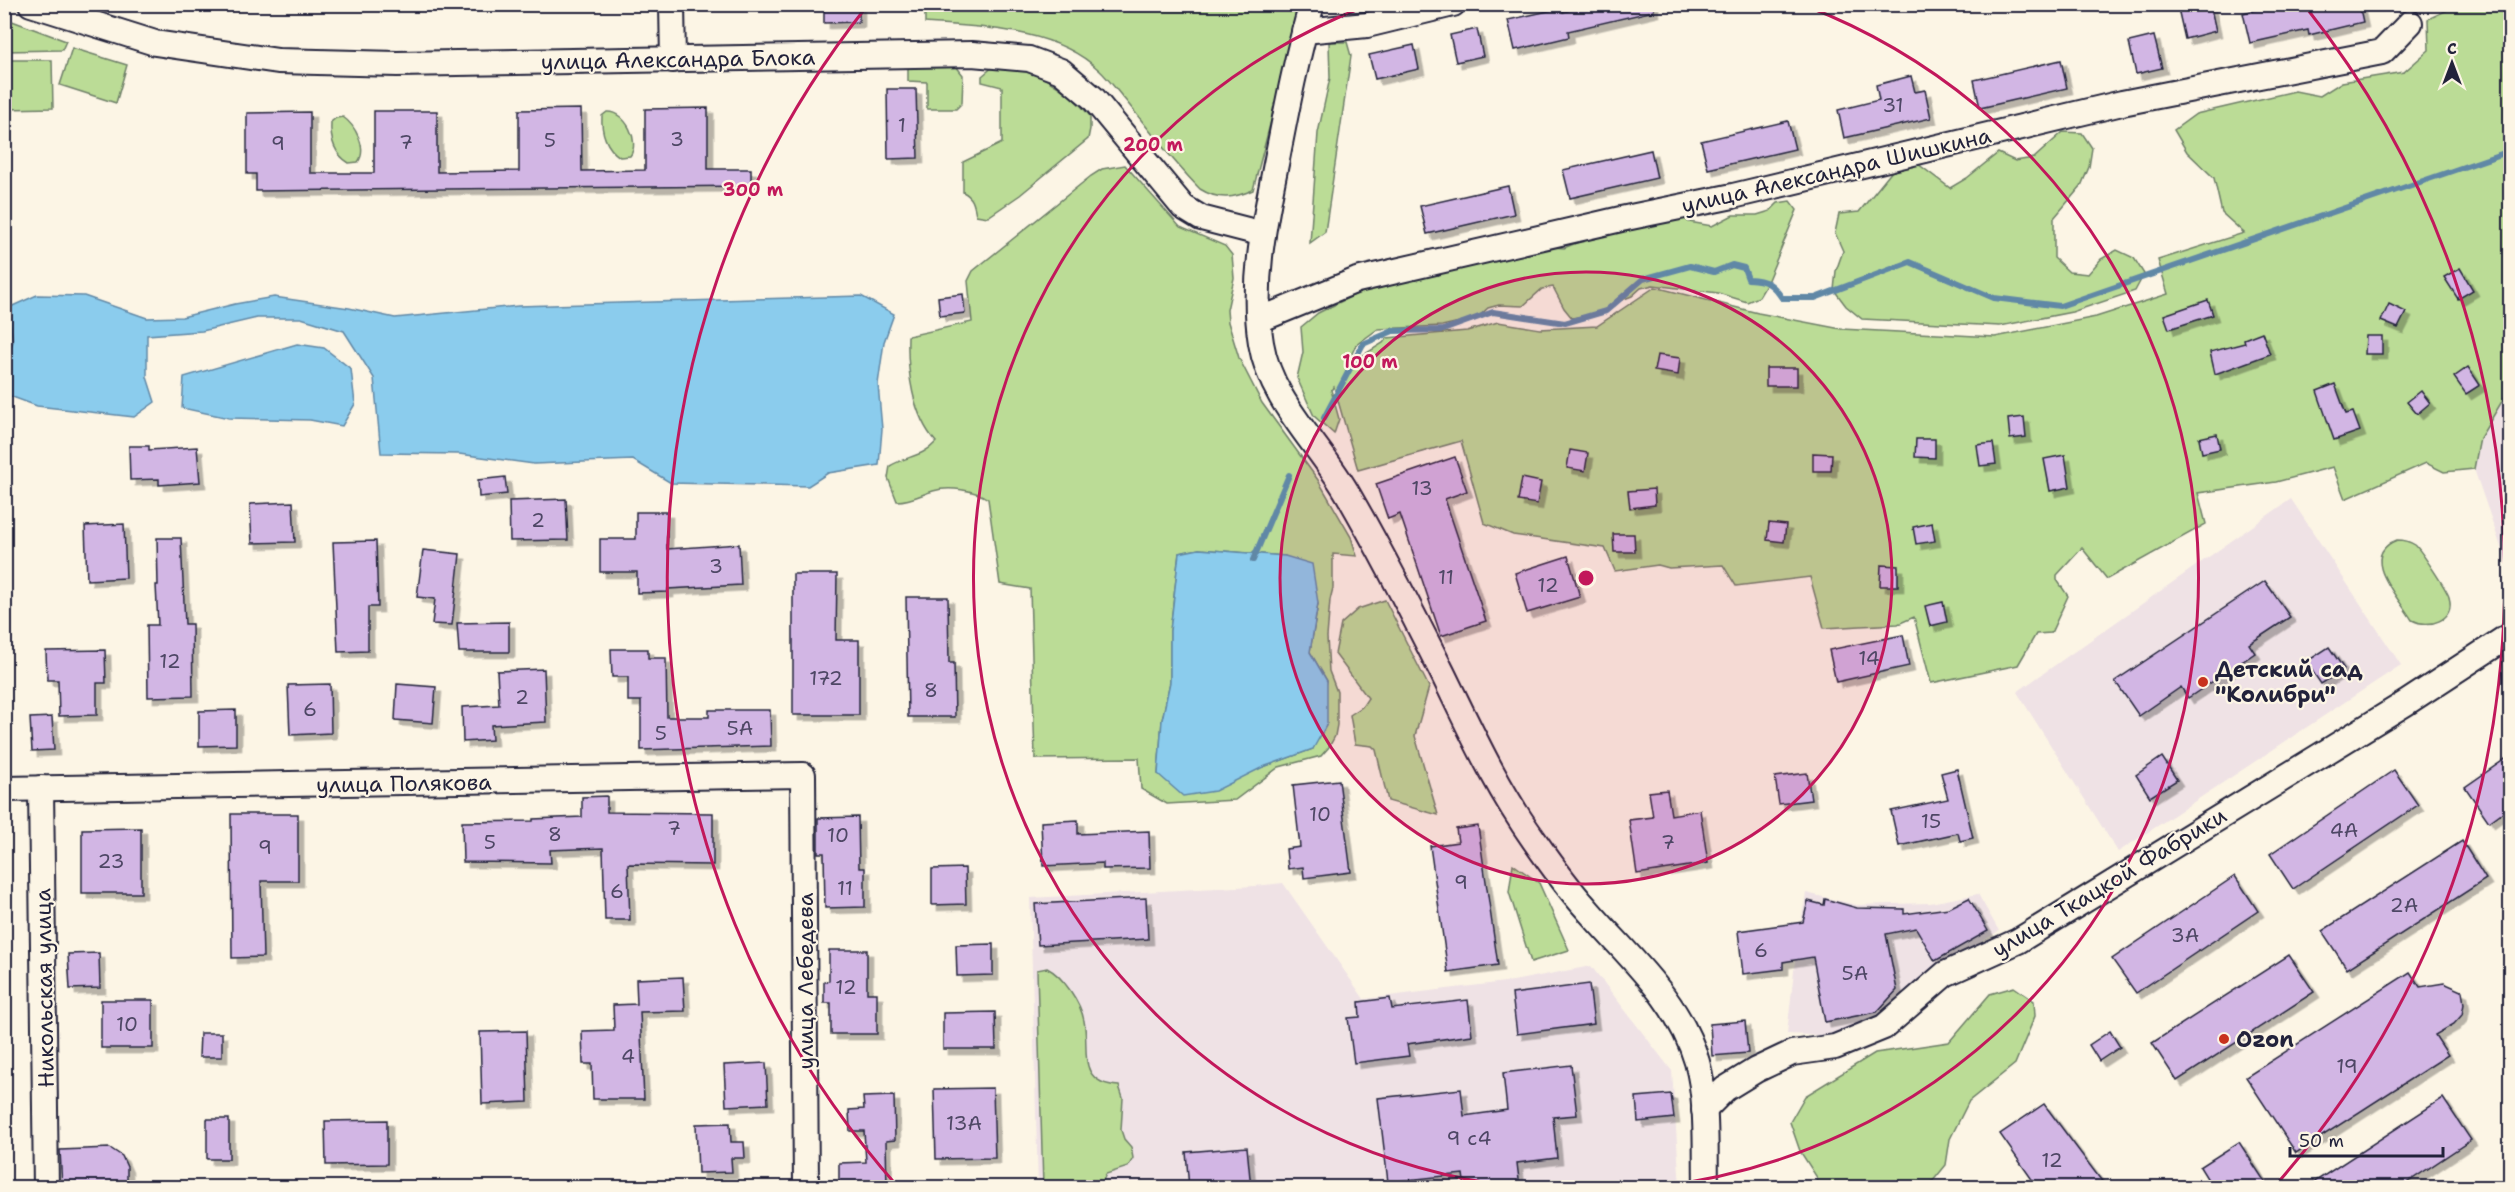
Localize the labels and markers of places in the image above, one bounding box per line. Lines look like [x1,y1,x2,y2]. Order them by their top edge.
centre of rings [1576,568,1596,588]
place label: Детский сад "Колибри" [2215,655,2363,709]
marker: Детский сад "Колибри" [2196,675,2210,689]
place label: Ozon [2236,1025,2294,1054]
marker: Ozon [2217,1032,2231,1046]

